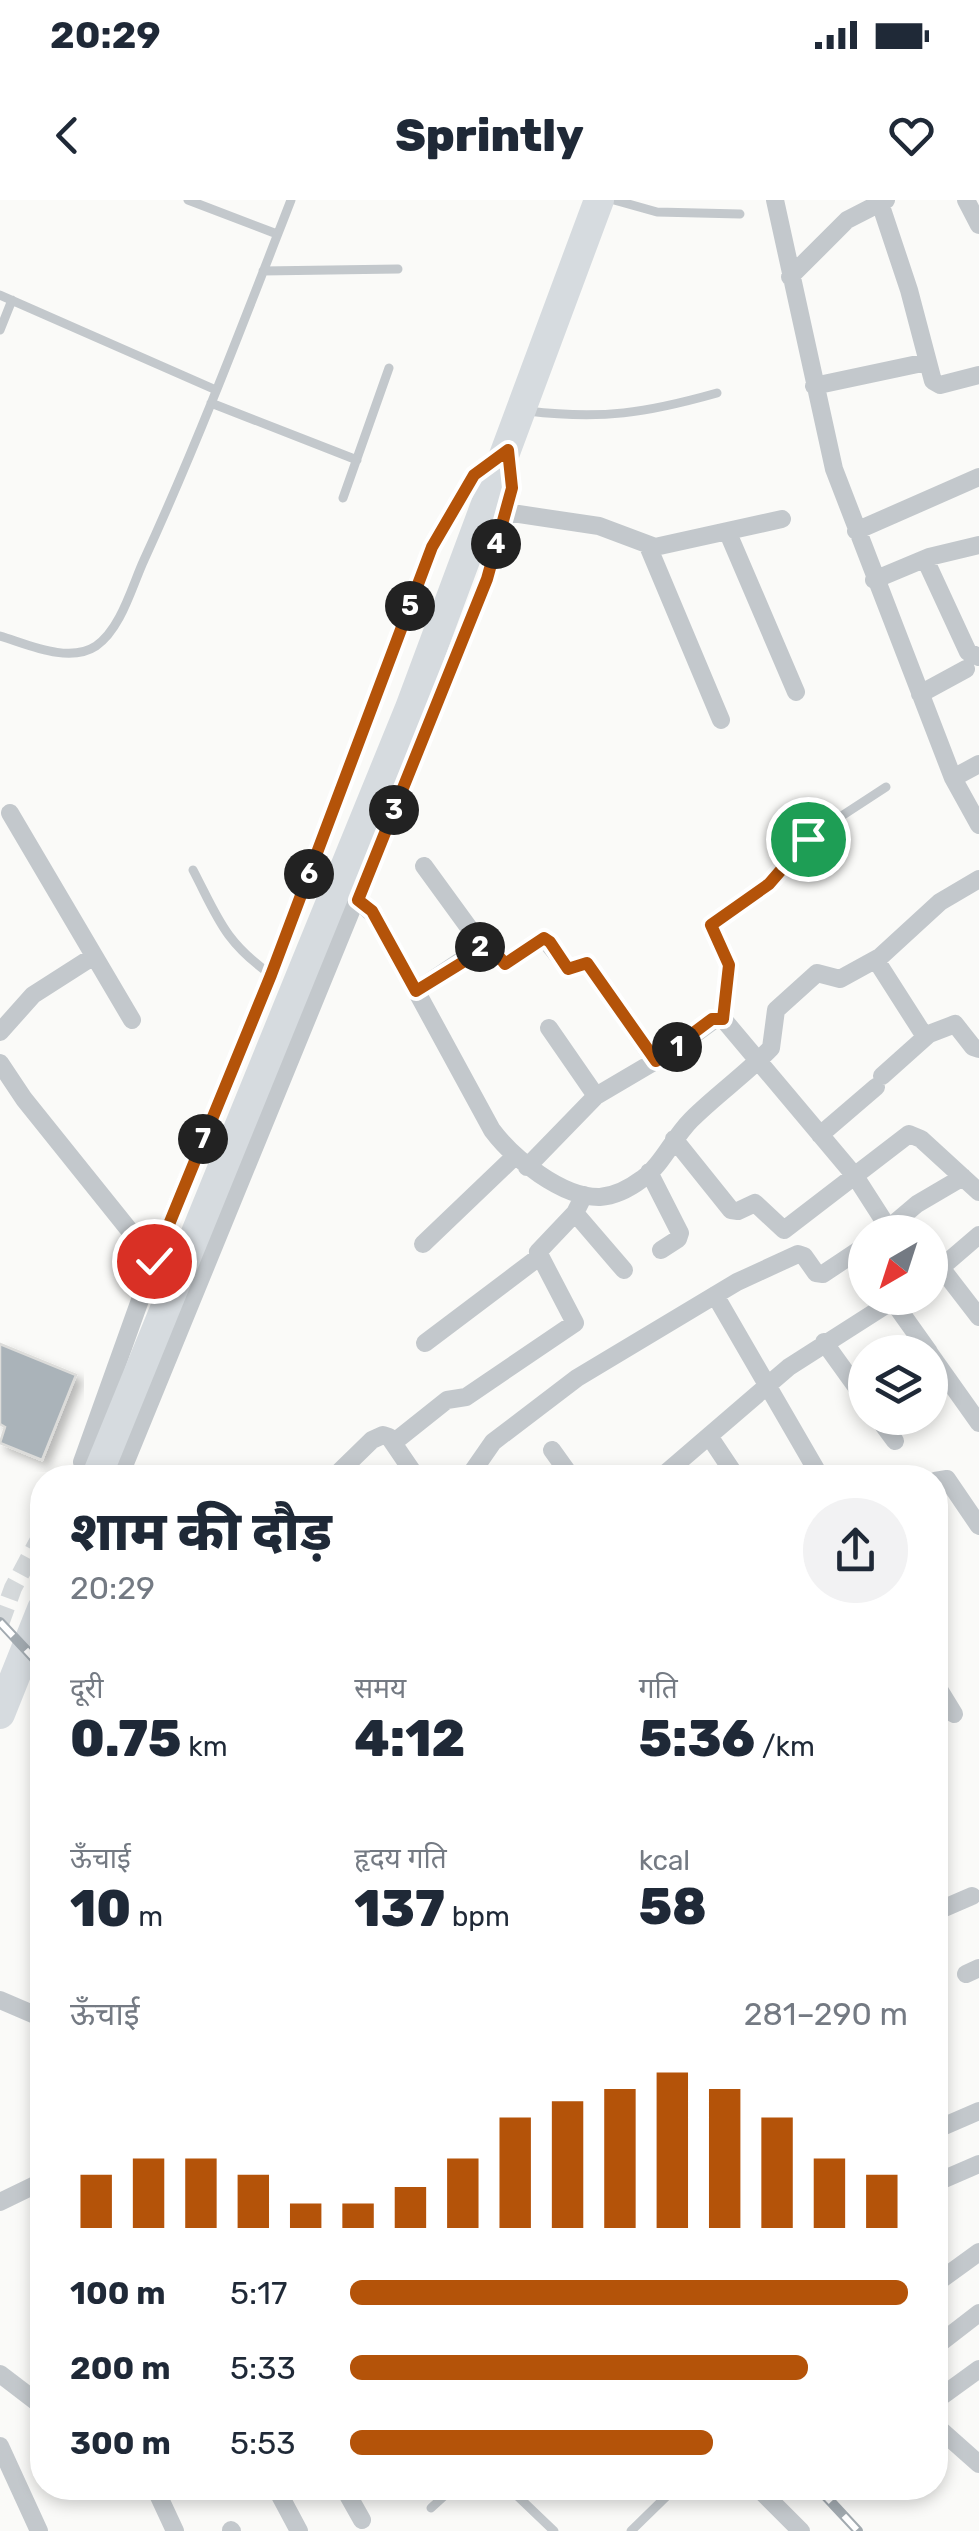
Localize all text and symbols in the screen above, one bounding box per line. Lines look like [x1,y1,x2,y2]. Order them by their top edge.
text: 20:29 [50,12,161,58]
icon: back [40,108,95,163]
icon: heart [884,108,939,163]
text: Sprintly [395,109,584,162]
pin: 4 [471,519,521,569]
text: 4 [486,527,506,560]
pin: 5 [385,581,435,631]
text: 5 [401,589,419,622]
pin: 3 [369,785,419,835]
text: 3 [385,793,403,826]
pin [766,797,851,882]
icon: arrive [781,812,836,867]
pin: 6 [284,849,334,899]
text: 6 [300,857,318,890]
pin: 2 [455,922,505,972]
text: 2 [471,930,489,963]
pin: 1 [652,1022,702,1072]
text: 1 [670,1030,684,1063]
pin: 7 [178,1114,228,1164]
text: 7 [195,1122,211,1155]
north arrow [848,1215,948,1315]
map controls [848,1215,948,1435]
pin [112,1219,197,1304]
icon: check [127,1234,182,1289]
button: layers [848,1335,948,1435]
button: share [803,1498,908,1603]
text: शाम की दौड़ [70,1499,332,1564]
text: 20:29 [70,1569,155,1607]
text: दूरी [70,1672,104,1705]
text: समय [354,1672,406,1705]
text: गति [639,1672,678,1705]
text: 0.75 [70,1709,181,1769]
text: 4:12 [354,1709,465,1769]
text: 5:36 [639,1709,755,1769]
text: km [181,1730,228,1763]
text: /km [755,1730,815,1763]
text: ऊँचाई [70,1842,131,1875]
text: हृदय गति [354,1842,447,1875]
text: kcal [639,1844,690,1877]
text: 58 [639,1877,707,1937]
text: 10 [70,1879,131,1939]
text: 137 [354,1879,445,1939]
text: m [131,1900,163,1933]
text: bpm [445,1900,510,1933]
text: ऊँचाई [70,1995,139,2033]
text: 281–290 m [744,1995,908,2033]
text: 100 m [70,2274,166,2312]
text: 5:17 [230,2274,287,2312]
text: 200 m [70,2349,170,2387]
text: 5:33 [230,2349,296,2387]
text: 300 m [70,2424,171,2462]
text: 5:53 [230,2424,295,2462]

